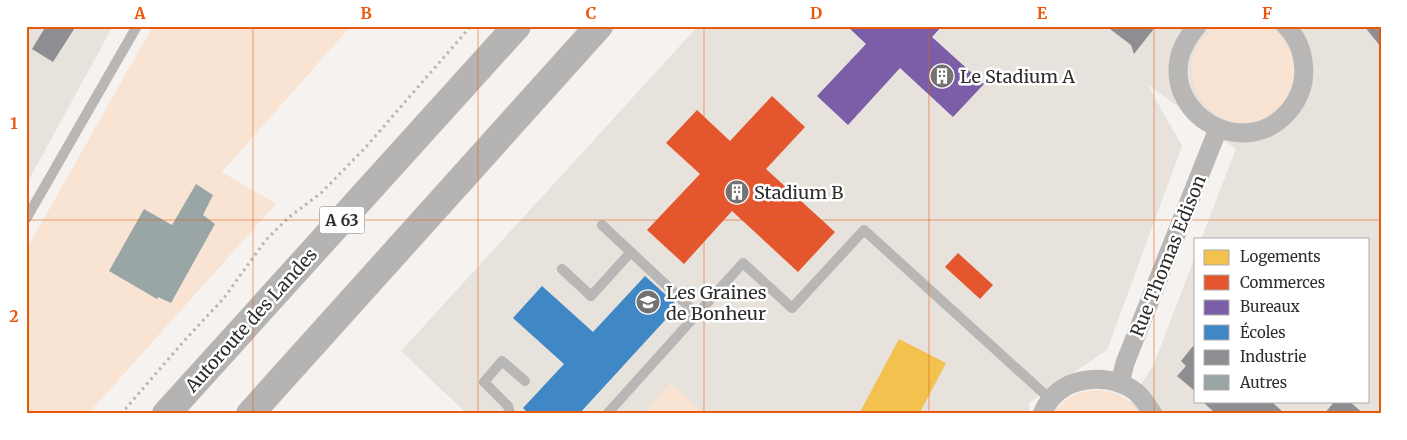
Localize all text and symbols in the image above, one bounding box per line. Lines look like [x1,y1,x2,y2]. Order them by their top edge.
text: A [133,3,146,23]
text: B [360,3,372,23]
text: C [586,3,596,23]
text: D [810,3,822,23]
text: E [1037,3,1048,23]
text: F [1262,3,1272,23]
building icon: Le Stadium A [929,63,955,89]
place label: Le Stadium A [960,65,1075,88]
text: 1 [10,113,18,133]
street label: Rue Thomas Edison [1125,172,1211,340]
building icon: Stadium B [724,179,750,205]
place label: Stadium B [754,181,843,204]
road number: A 63 [320,206,364,234]
legend [1194,238,1370,402]
street label: Autoroute des Landes [179,243,322,398]
text: Logements [1240,247,1321,266]
text: Commerces [1240,273,1325,292]
place label: Les Graines de Bonheur [666,281,767,325]
school or university icon: Les Graines de Bonheur [635,289,661,315]
text: Bureaux [1240,297,1300,316]
text: 2 [9,306,19,326]
text: Écoles [1240,322,1286,342]
text: Industrie [1240,347,1307,366]
text: Autres [1239,373,1287,392]

